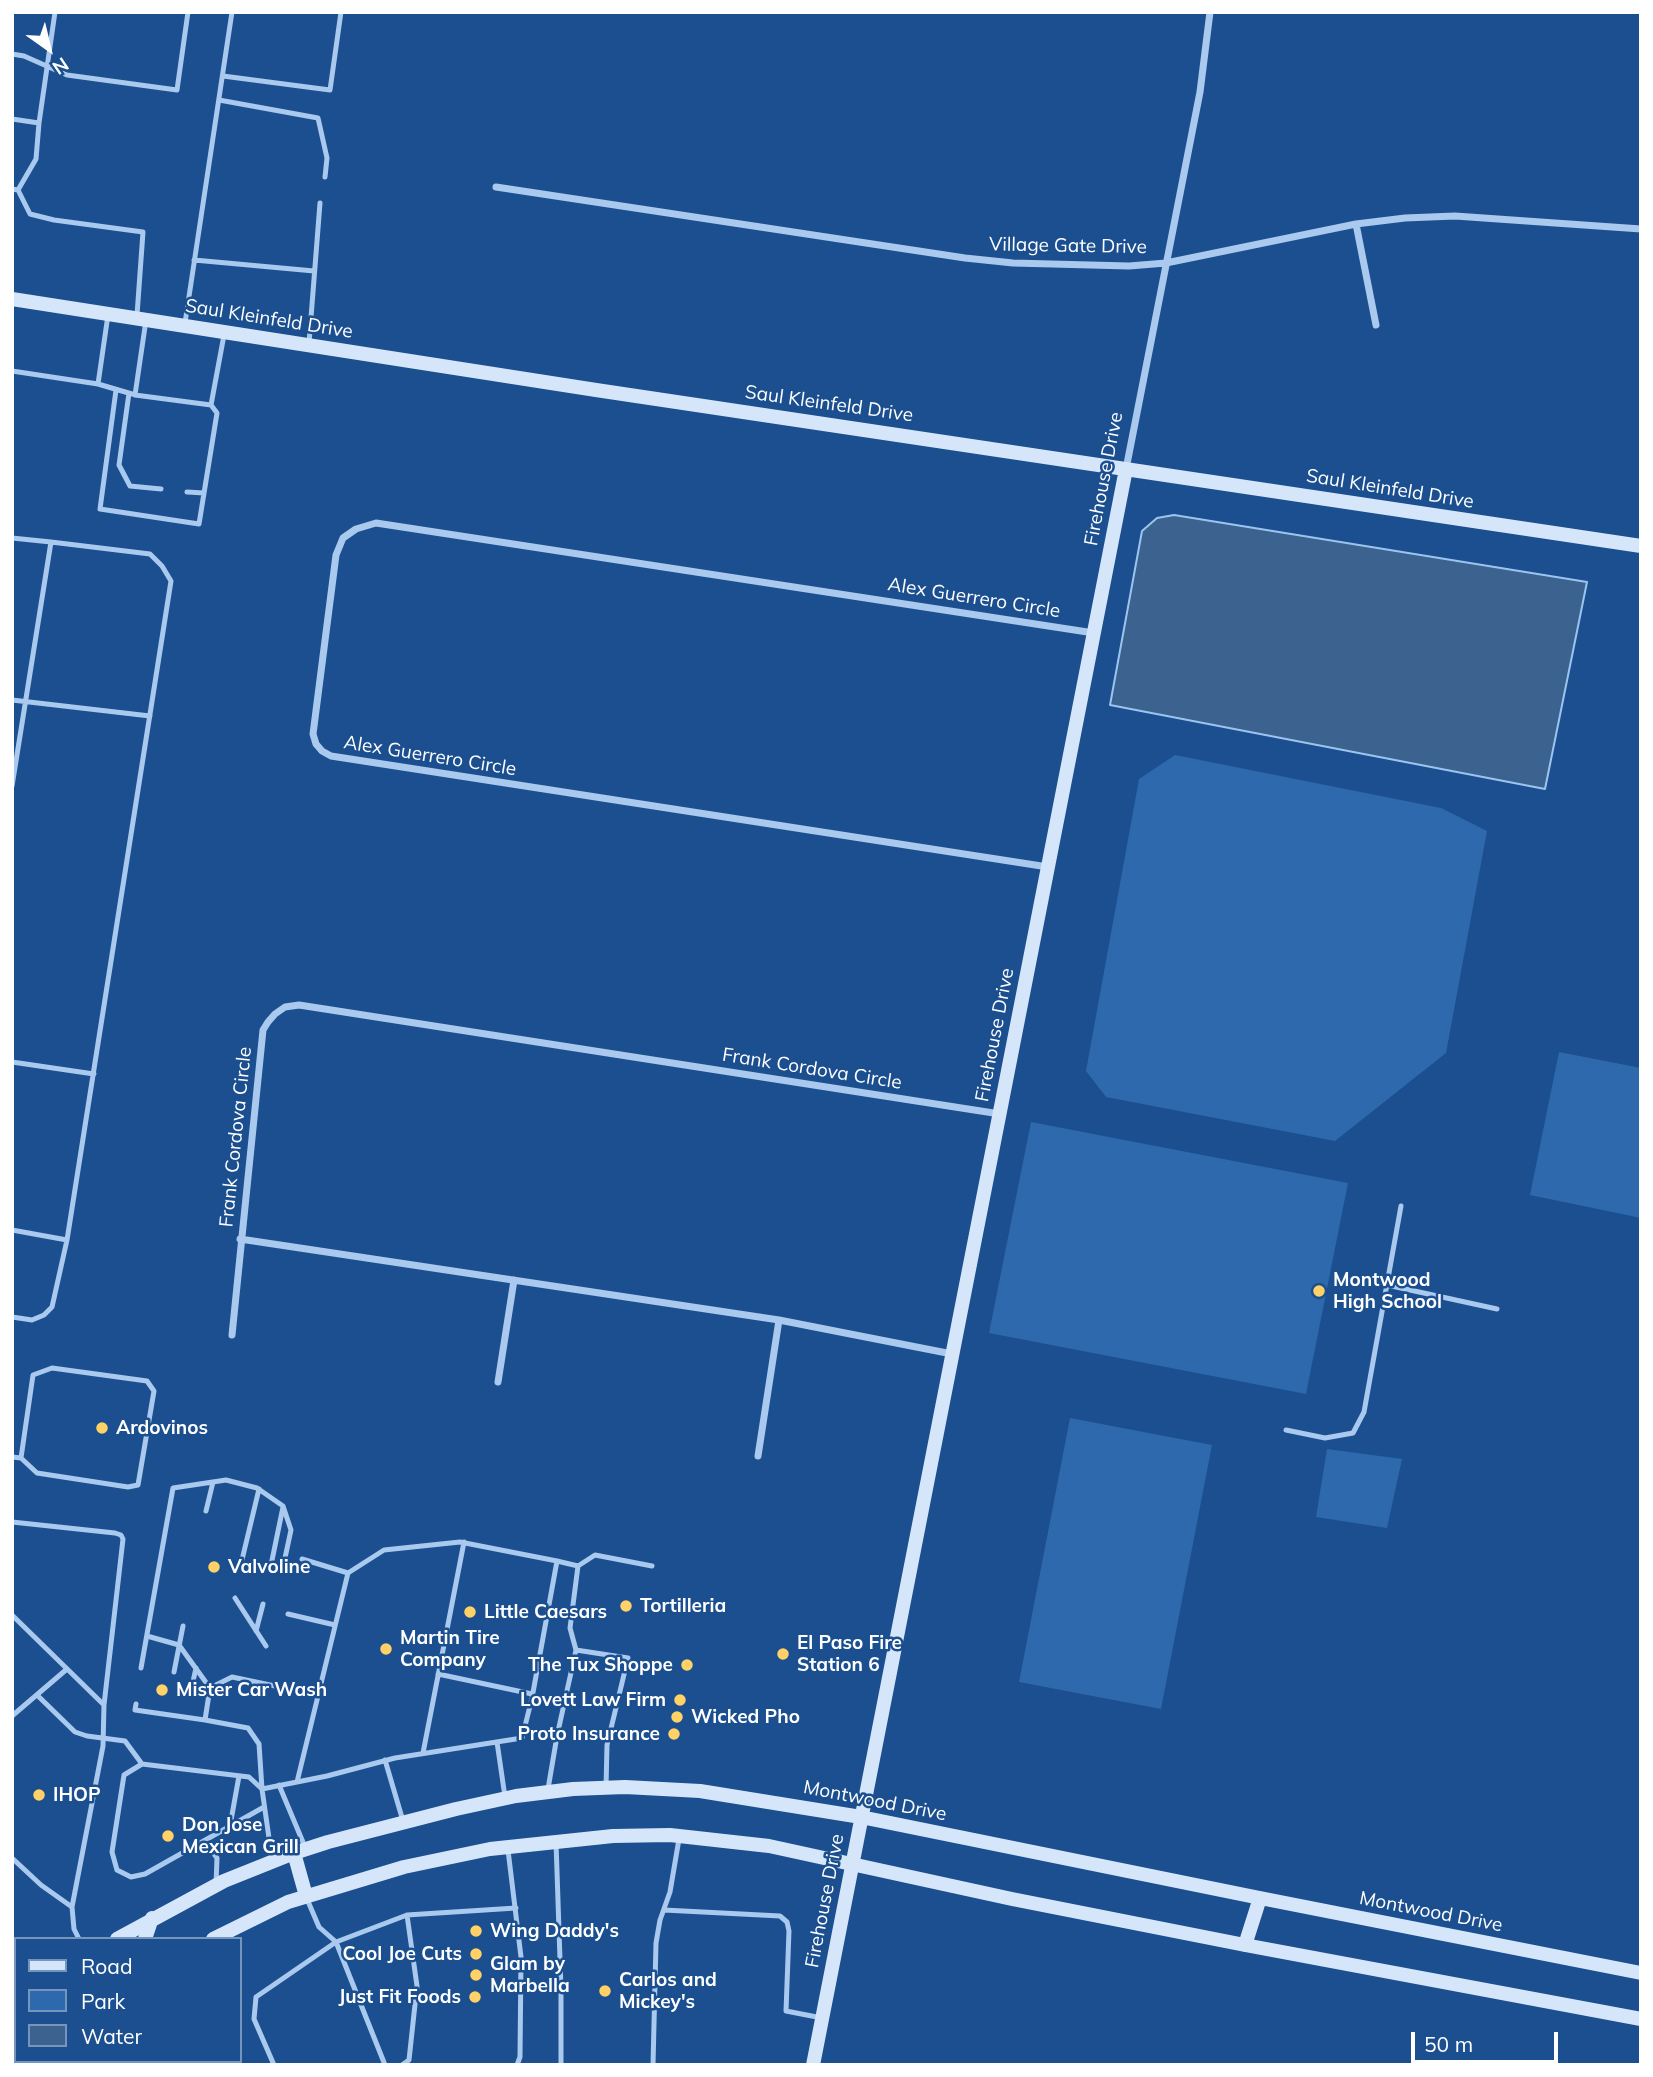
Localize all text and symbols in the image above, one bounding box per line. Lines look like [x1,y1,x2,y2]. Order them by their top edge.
north arrow [14,14,84,84]
text: N [48,52,73,80]
street label: Village Gate Drive [989,233,1147,259]
street label: Saul Kleinfeld Drive [184,294,354,344]
street label: Saul Kleinfeld Drive [743,381,915,427]
street label: Firehouse Drive [1080,410,1128,548]
street label: Saul Kleinfeld Drive [1305,464,1475,514]
street label: Alex Guerrero Circle [886,573,1062,623]
street label: Alex Guerrero Circle [342,731,518,781]
street label: Firehouse Drive [971,966,1019,1104]
street label: Frank Cordova Circle [721,1044,903,1094]
street label: Frank Cordova Circle [215,1046,257,1228]
place label: Montwood High School [1333,1269,1442,1313]
marker: Montwood High School [1311,1283,1327,1299]
place label: Ardovinos [116,1417,208,1439]
marker: Ardovinos [94,1420,110,1436]
place label: Valvoline [228,1556,310,1578]
marker: Valvoline [206,1559,222,1575]
place label: Tortilleria [640,1595,726,1617]
marker: Tortilleria [618,1598,634,1614]
place label: Little Caesars [484,1601,607,1623]
marker: Little Caesars [462,1604,478,1620]
place label: Martin Tire Company [400,1627,500,1671]
place label: El Paso Fire Station 6 [797,1632,902,1676]
marker: Martin Tire Company [378,1641,394,1657]
marker: El Paso Fire Station 6 [775,1646,791,1662]
place label: The Tux Shoppe [528,1654,673,1676]
marker: The Tux Shoppe [679,1657,695,1673]
place label: Mister Car Wash [176,1679,327,1701]
marker: Mister Car Wash [154,1682,170,1698]
place label: Lovett Law Firm [520,1689,666,1711]
marker: Lovett Law Firm [672,1692,688,1708]
place label: Wicked Pho [691,1706,800,1728]
marker: Wicked Pho [669,1709,685,1725]
place label: Proto Insurance [517,1723,660,1745]
marker: Proto Insurance [666,1726,682,1742]
street label: Montwood Drive [801,1776,949,1826]
place label: IHOP [53,1784,101,1806]
marker: IHOP [31,1787,47,1803]
place label: Don Jose Mexican Grill [182,1814,299,1858]
marker: Don Jose Mexican Grill [160,1828,176,1844]
street label: Firehouse Drive [801,1832,849,1970]
street label: Montwood Drive [1357,1887,1505,1937]
place label: Wing Daddy's [490,1920,619,1942]
marker: Wing Daddy's [468,1923,484,1939]
legend [14,1937,242,2063]
place label: Cool Joe Cuts [342,1943,462,1965]
marker: Cool Joe Cuts [468,1946,484,1962]
text: Road [81,1953,132,1979]
place label: Glam by Marbella [490,1953,570,1997]
marker: Glam by Marbella [468,1967,484,1983]
place label: Carlos and Mickey's [619,1969,717,2013]
marker: Carlos and Mickey's [597,1983,613,1999]
place label: Just Fit Foods [338,1986,461,2008]
text: Park [81,1988,125,2014]
marker: Just Fit Foods [467,1989,483,2005]
scale bar [1415,2018,1562,2062]
text: Water [81,2023,142,2049]
text: 50 m [1424,2031,1473,2057]

